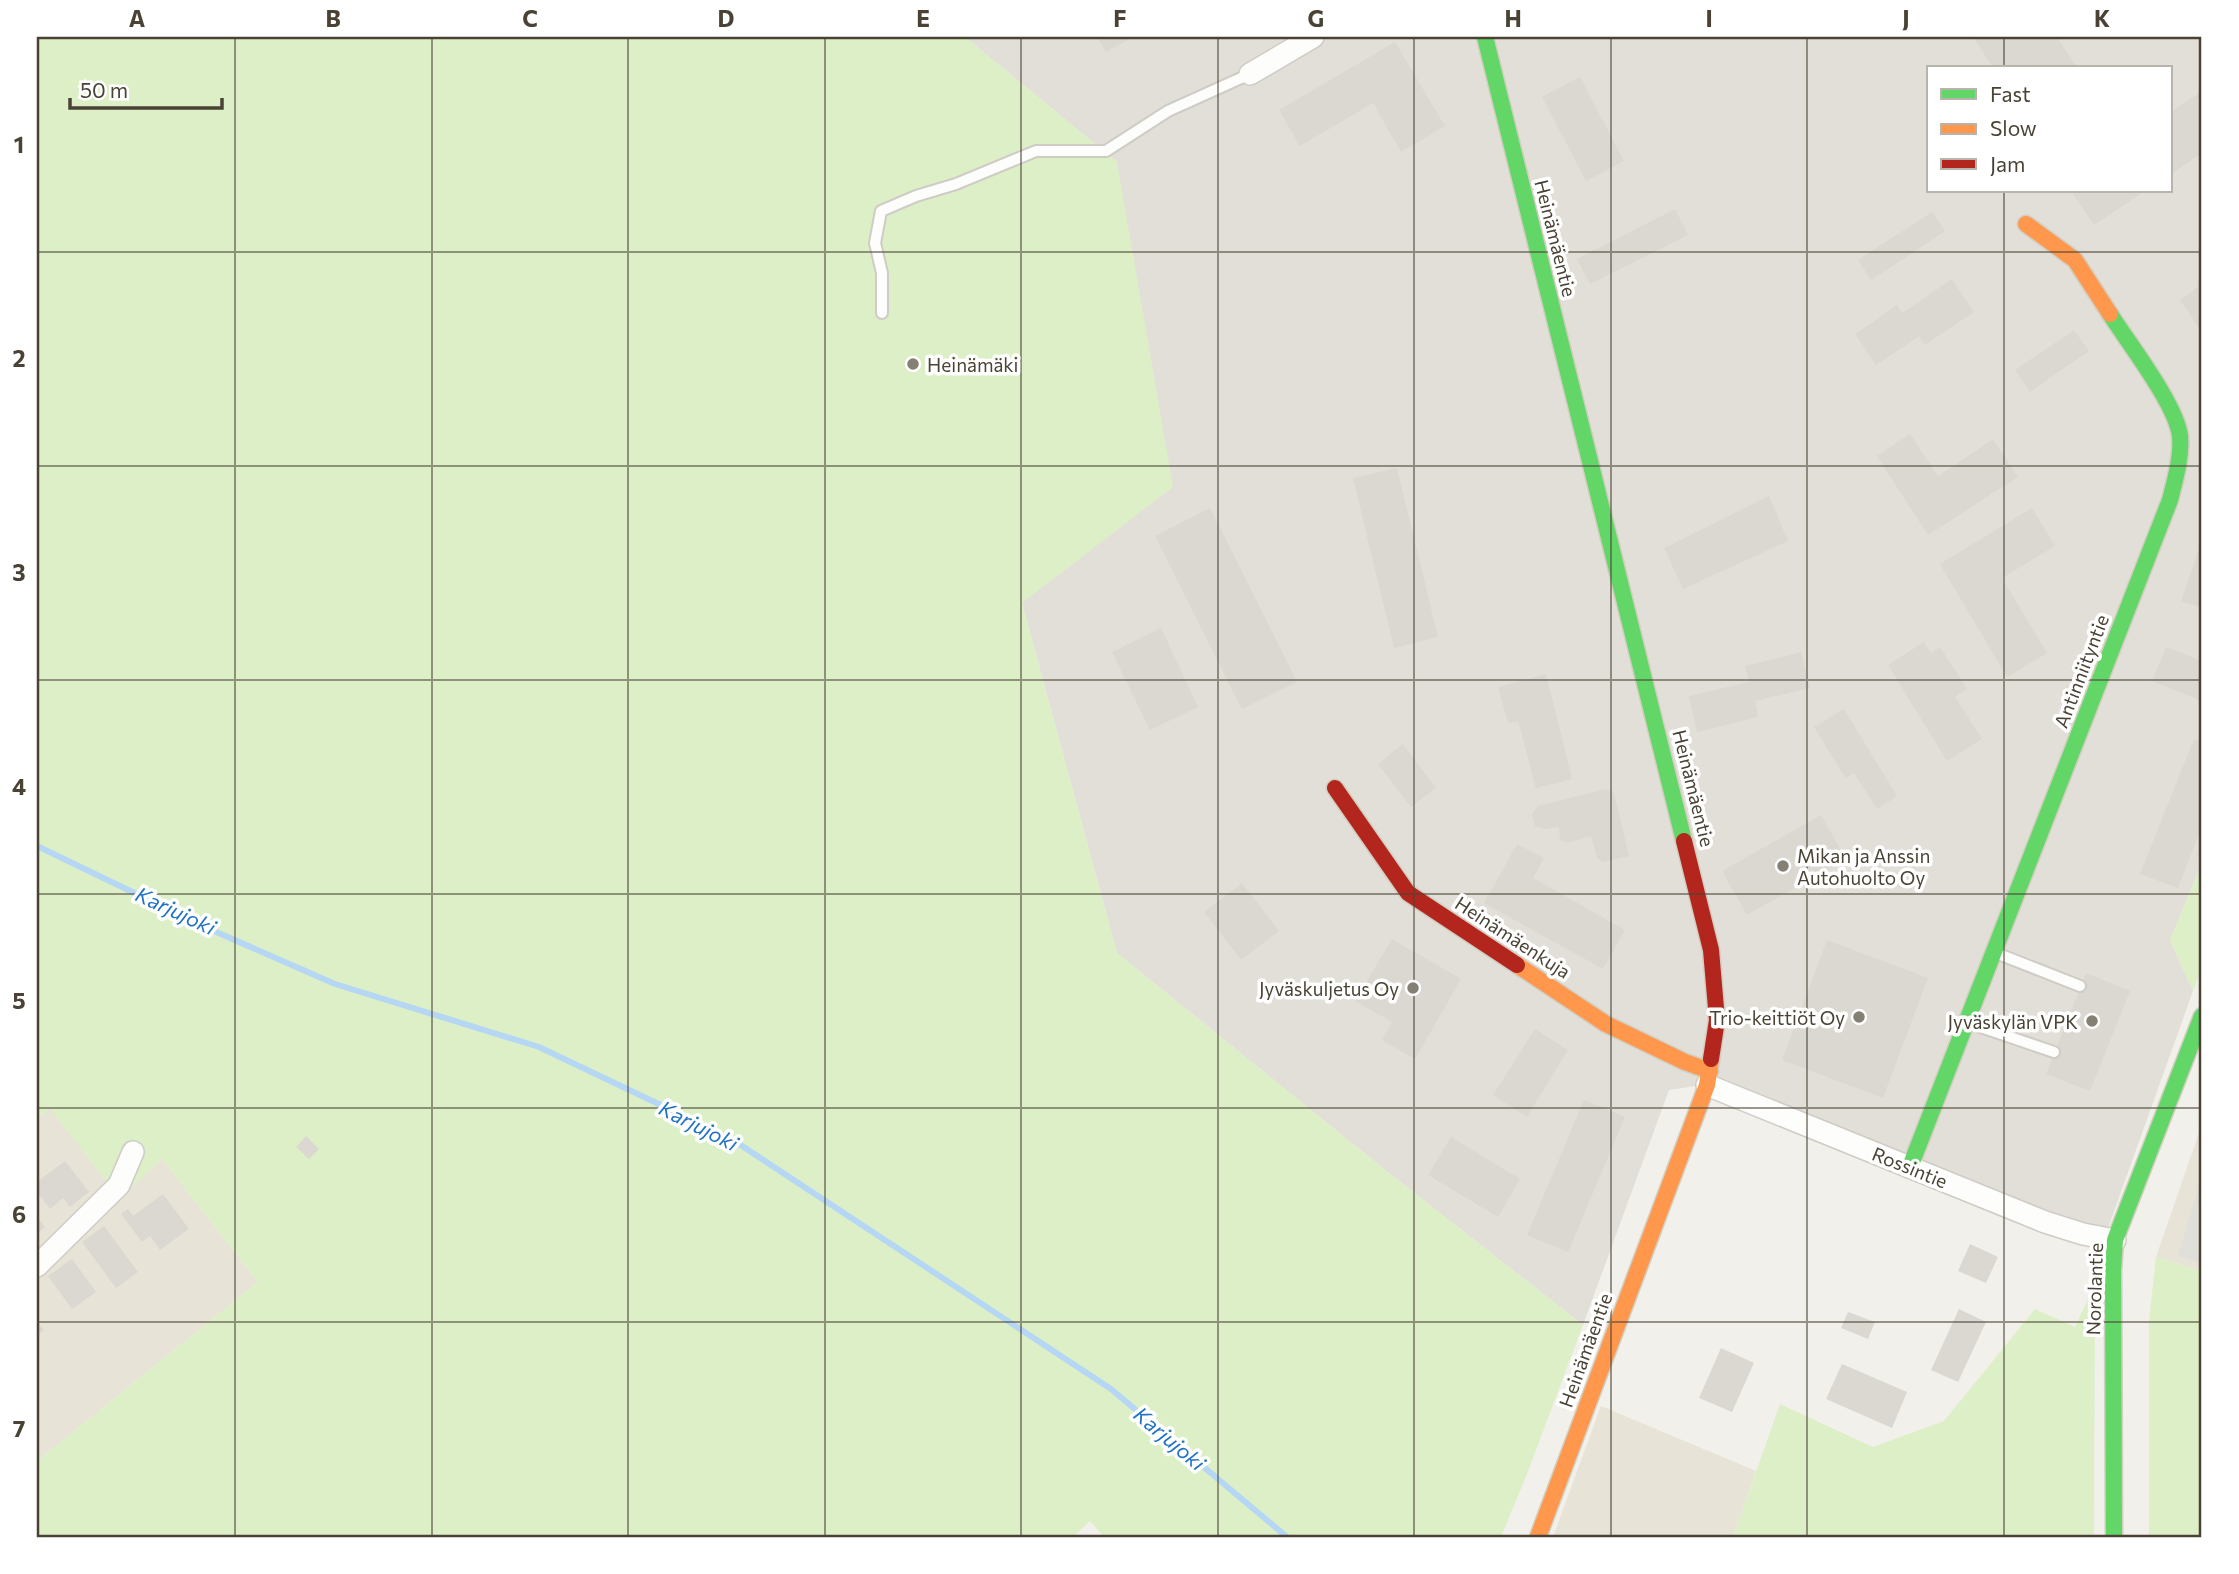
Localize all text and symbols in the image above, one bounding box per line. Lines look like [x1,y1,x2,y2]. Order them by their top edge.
text: A [129,4,146,32]
text: B [325,4,341,32]
text: C [522,4,538,32]
text: D [718,4,735,32]
text: E [916,4,930,32]
text: F [1113,4,1127,32]
text: G [1308,4,1324,32]
text: H [1504,4,1522,32]
text: I [1705,4,1713,32]
text: J [1902,4,1910,32]
text: K [2094,4,2110,32]
scale bar [70,66,222,110]
legend [1927,66,2172,192]
text: 50 m [80,77,128,102]
text: Fast [1990,81,2031,106]
text: Slow [1990,115,2037,140]
text: 1 [14,130,24,158]
text: Jam [1990,151,2025,176]
street label: Heinämäentie [1530,177,1582,299]
text: 2 [12,344,26,372]
place label: Heinämäki [927,353,1019,376]
marker: Heinämäki [905,356,921,372]
text: 3 [12,558,26,586]
street label: Antinniityntie [2049,611,2113,731]
street label: Heinämäentie [1668,727,1720,849]
text: 4 [12,772,26,800]
place label: Mikan ja Anssin Autohuolto Oy [1797,844,1930,889]
marker: Mikan ja Anssin Autohuolto Oy [1775,858,1791,874]
water label: Karjujoki [132,881,220,940]
street label: Heinämäenkuja [1451,891,1575,983]
place label: Jyväskuljetus Oy [1259,977,1399,1000]
marker: Jyväskuljetus Oy [1405,980,1421,996]
text: 5 [12,986,26,1014]
place label: Trio-keittiöt Oy [1709,1006,1845,1029]
marker: Trio-keittiöt Oy [1851,1009,1867,1025]
place label: Jyväskylän VPK [1948,1010,2078,1033]
marker: Jyväskylän VPK [2084,1013,2100,1029]
water label: Karjujoki [655,1095,743,1156]
street label: Rossintie [1869,1142,1951,1192]
text: 6 [12,1200,26,1228]
street label: Norolantie [2081,1242,2107,1336]
street label: Heinämäentie [1554,1290,1616,1410]
water label: Karjujoki [1129,1401,1211,1475]
text: 7 [13,1414,25,1442]

